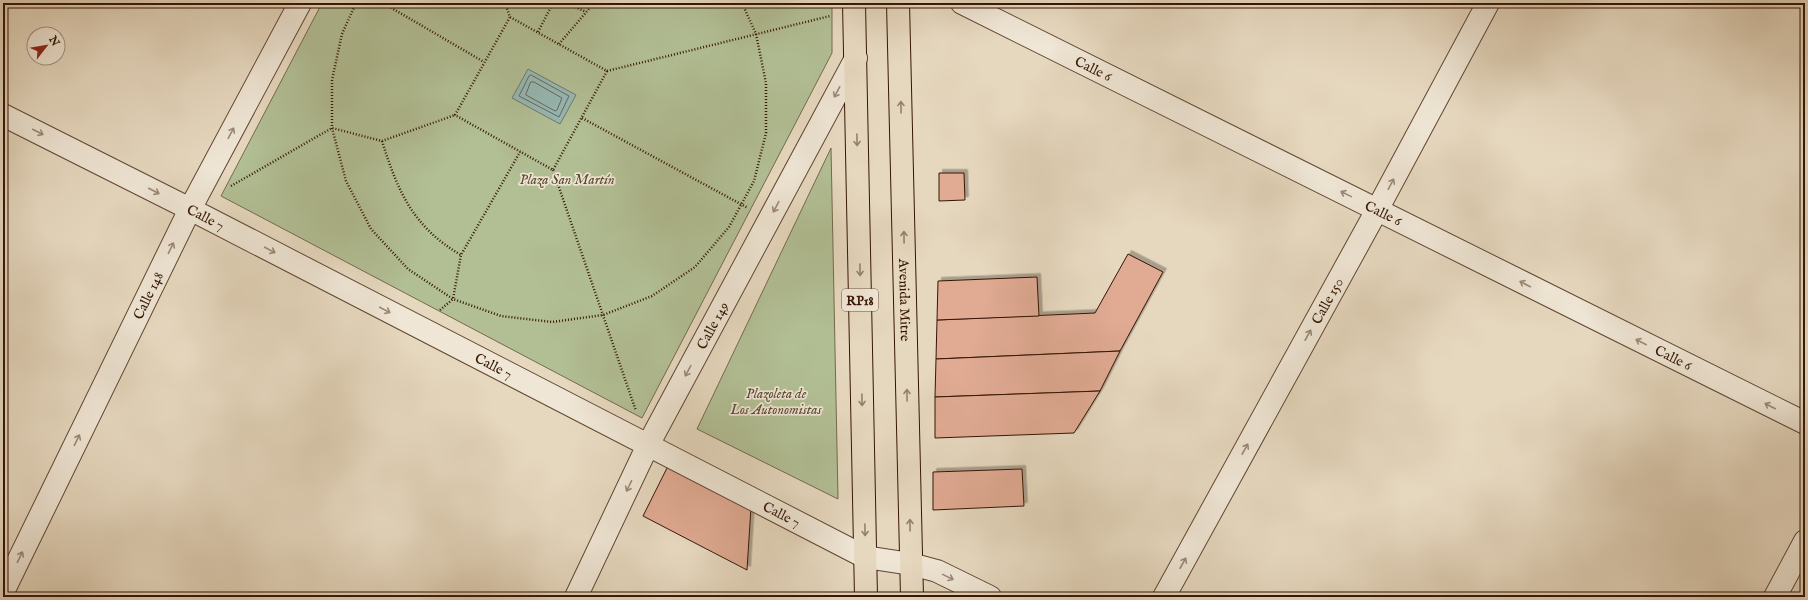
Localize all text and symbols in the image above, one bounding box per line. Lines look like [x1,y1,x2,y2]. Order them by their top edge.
north arrow [26,26,66,66]
text: N [45,33,62,49]
street label: Calle 6 [1072,53,1116,87]
one-way arrow [833,86,841,98]
one-way arrow [897,101,905,114]
one-way arrow [228,127,235,139]
one-way arrow [32,129,44,137]
one-way arrow [853,133,861,146]
park label: Plaza San Martín [519,171,615,189]
one-way arrow [1387,178,1395,190]
one-way arrow [148,188,160,195]
one-way arrow [1340,190,1352,197]
street label: Calle 6 [1362,197,1406,231]
street label: Calle 7 [183,201,227,235]
one-way arrow [772,201,779,213]
one-way arrow [900,231,908,244]
one-way arrow [168,242,175,254]
one-way arrow [263,247,275,254]
street label: Avenida Mitre [894,257,914,342]
one-way arrow [856,263,864,276]
street label: Calle 148 [129,269,168,323]
street label: Calle 150 [1308,275,1348,328]
one-way arrow [1519,279,1531,287]
road number: RP18 [842,289,878,311]
street label: Calle 149 [693,299,733,353]
one-way arrow [379,307,391,315]
one-way arrow [1305,329,1312,341]
one-way arrow [1635,337,1647,345]
street label: Calle 6 [1652,342,1696,376]
street label: Calle 7 [471,349,515,384]
one-way arrow [684,364,691,376]
park label: Plazoleta de Los Autonomistas [730,385,822,419]
one-way arrow [903,389,911,402]
one-way arrow [858,393,866,406]
one-way arrow [1764,402,1776,409]
one-way arrow [74,435,81,447]
one-way arrow [1242,443,1250,455]
one-way arrow [625,480,632,492]
street label: Calle 7 [759,498,803,532]
one-way arrow [906,519,914,532]
one-way arrow [861,523,868,536]
one-way arrow [17,551,24,563]
one-way arrow [1179,557,1187,569]
one-way arrow [941,574,953,581]

